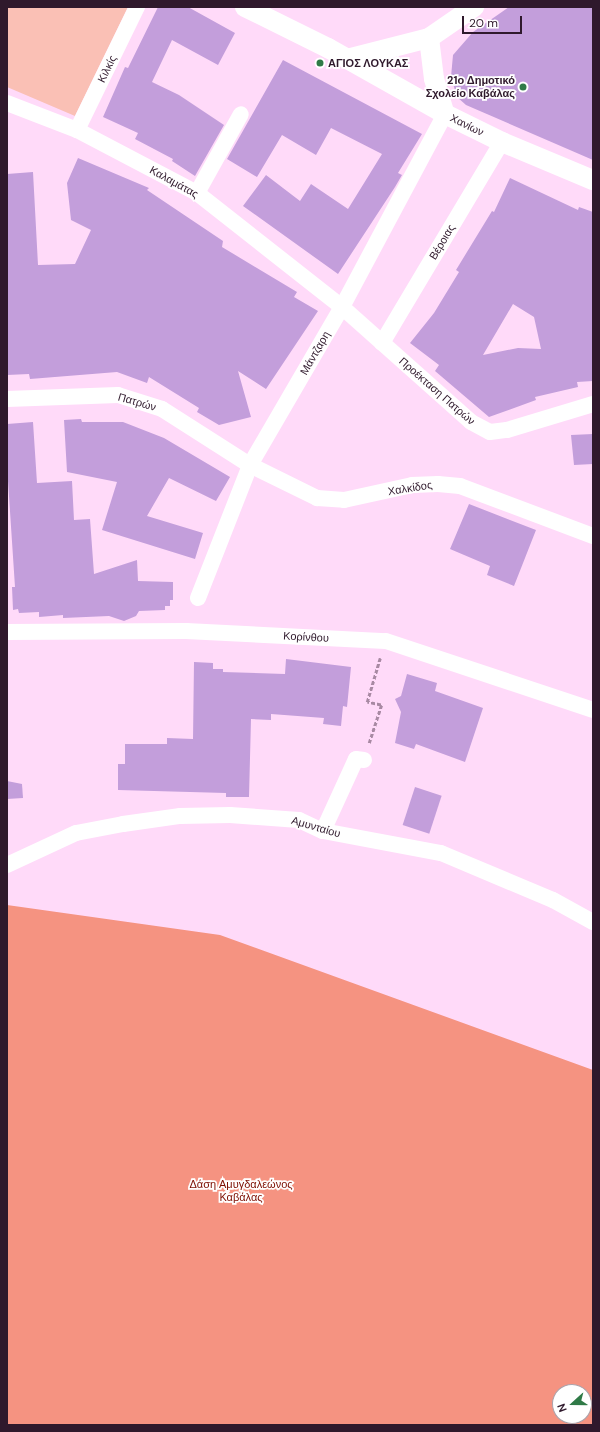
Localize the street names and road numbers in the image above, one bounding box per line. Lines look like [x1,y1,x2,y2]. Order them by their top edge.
street label: Κιλκίς [95,53,119,85]
street label: Χανίων [448,111,486,139]
street label: Καλαμάτας [147,163,201,201]
street label: Βέροιας [426,222,458,262]
street label: Μάντζαρη [297,329,333,377]
street label: Προέκταση Πατρών [396,354,478,428]
street label: Πατρών [116,390,158,414]
street label: Χαλκίδος [387,478,433,498]
street label: Κορίνθου [283,629,329,645]
street label: Αμυνταίου [290,814,342,840]

